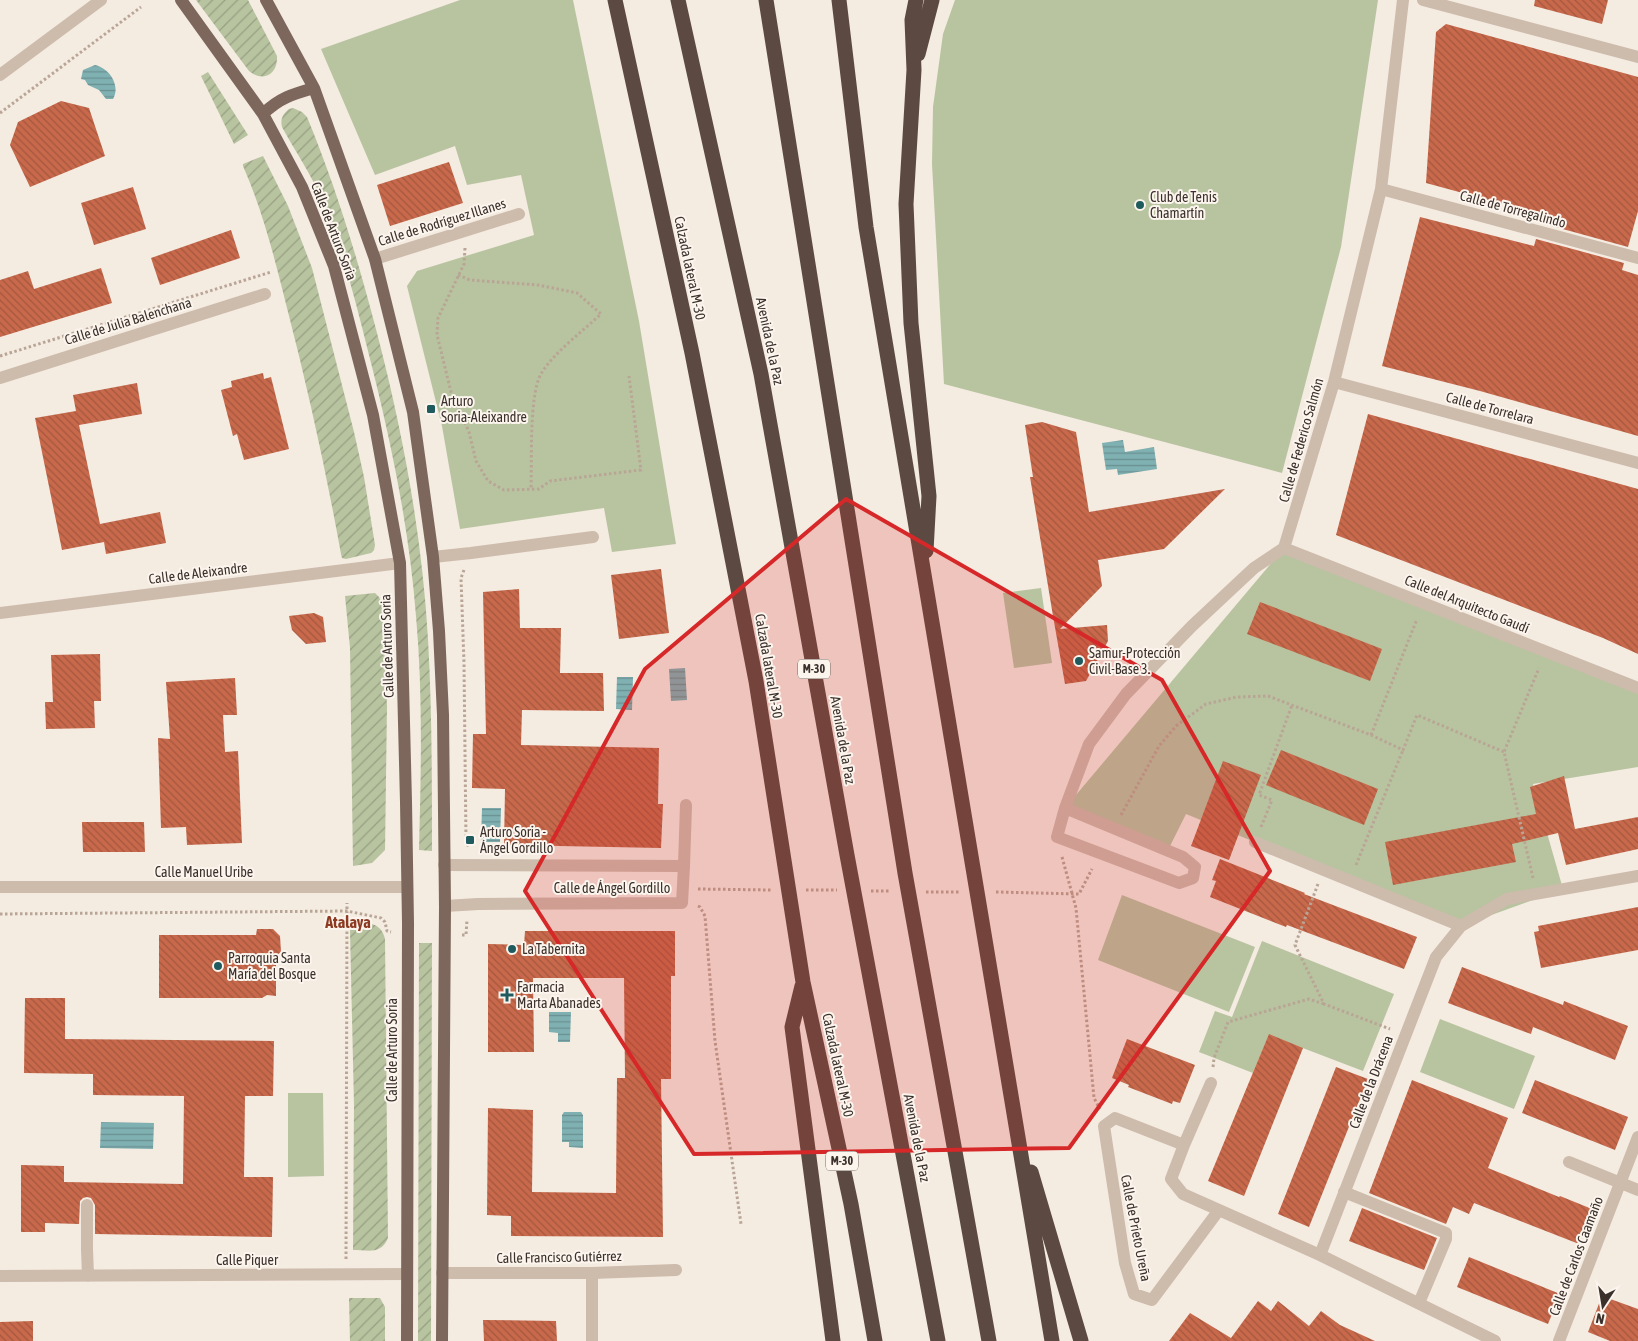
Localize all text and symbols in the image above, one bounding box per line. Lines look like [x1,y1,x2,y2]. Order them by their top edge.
street label: Calle de Arturo Soria [308,180,360,282]
street label: Calle de Torregalindo [1458,187,1568,231]
place label: Club de Tenis Chamartín [1150,189,1217,221]
street label: Calle de Rodríguez Illanes [376,195,508,249]
marker: Club de Tenis Chamartín [1134,199,1146,211]
street label: Calzada lateral M-30 [671,215,709,322]
street label: Calle de Julia Balenchana [63,294,193,348]
street label: Avenida de la Paz [753,296,787,386]
street label: Calle de Federico Salmón [1276,376,1326,504]
street label: Calle de Torrelara [1444,389,1536,427]
place label: Arturo Soria-Aleixandre [441,393,527,425]
marker: Arturo Soria-Aleixandre [425,403,437,415]
street label: Calle de Aleixandre [148,559,248,587]
street label: Calle del Arquitecto Gaudí [1402,572,1532,636]
street label: Calle de Arturo Soria [377,594,397,698]
street label: Calzada lateral M-30 [752,613,786,720]
place label: Samur-Protección Civil-Base 3. [1089,645,1181,677]
marker: Samur-Protección Civil-Base 3. [1073,655,1085,667]
road number: M-30 [798,660,830,679]
street label: Avenida de la Paz [827,695,859,785]
place label: Arturo Soria - Ángel Gordillo [480,824,553,856]
marker: Arturo Soria - Ángel Gordillo [464,834,476,846]
street label: Calle Manuel Uribe [155,864,253,880]
street label: Calle de Ángel Gordillo [554,880,670,896]
district label: Atalaya [324,913,371,931]
place label: La Tabernita [522,941,585,957]
marker: La Tabernita [506,943,518,955]
place label: Parroquia Santa María del Bosque [228,950,316,982]
marker: Parroquia Santa María del Bosque [212,960,224,972]
place label: Farmacia Marta Abanades [517,979,601,1011]
marker: Farmacia Marta Abanades [501,989,513,1001]
street label: Calle de Arturo Soria [384,998,400,1102]
street label: Calzada lateral M-30 [819,1012,857,1119]
street label: Calle de la Drácena [1346,1033,1396,1131]
street label: Avenida de la Paz [901,1093,933,1183]
road number: M-30 [826,1152,858,1170]
street label: Calle de Prieto Ureña [1118,1173,1154,1283]
street label: Calle de Carlos Caamaño [1546,1194,1606,1318]
street label: Calle Francisco Gutiérrez [496,1248,622,1266]
street label: Calle Piquer [216,1252,279,1268]
north arrow [1578,1281,1628,1331]
text: N [1595,1310,1606,1327]

